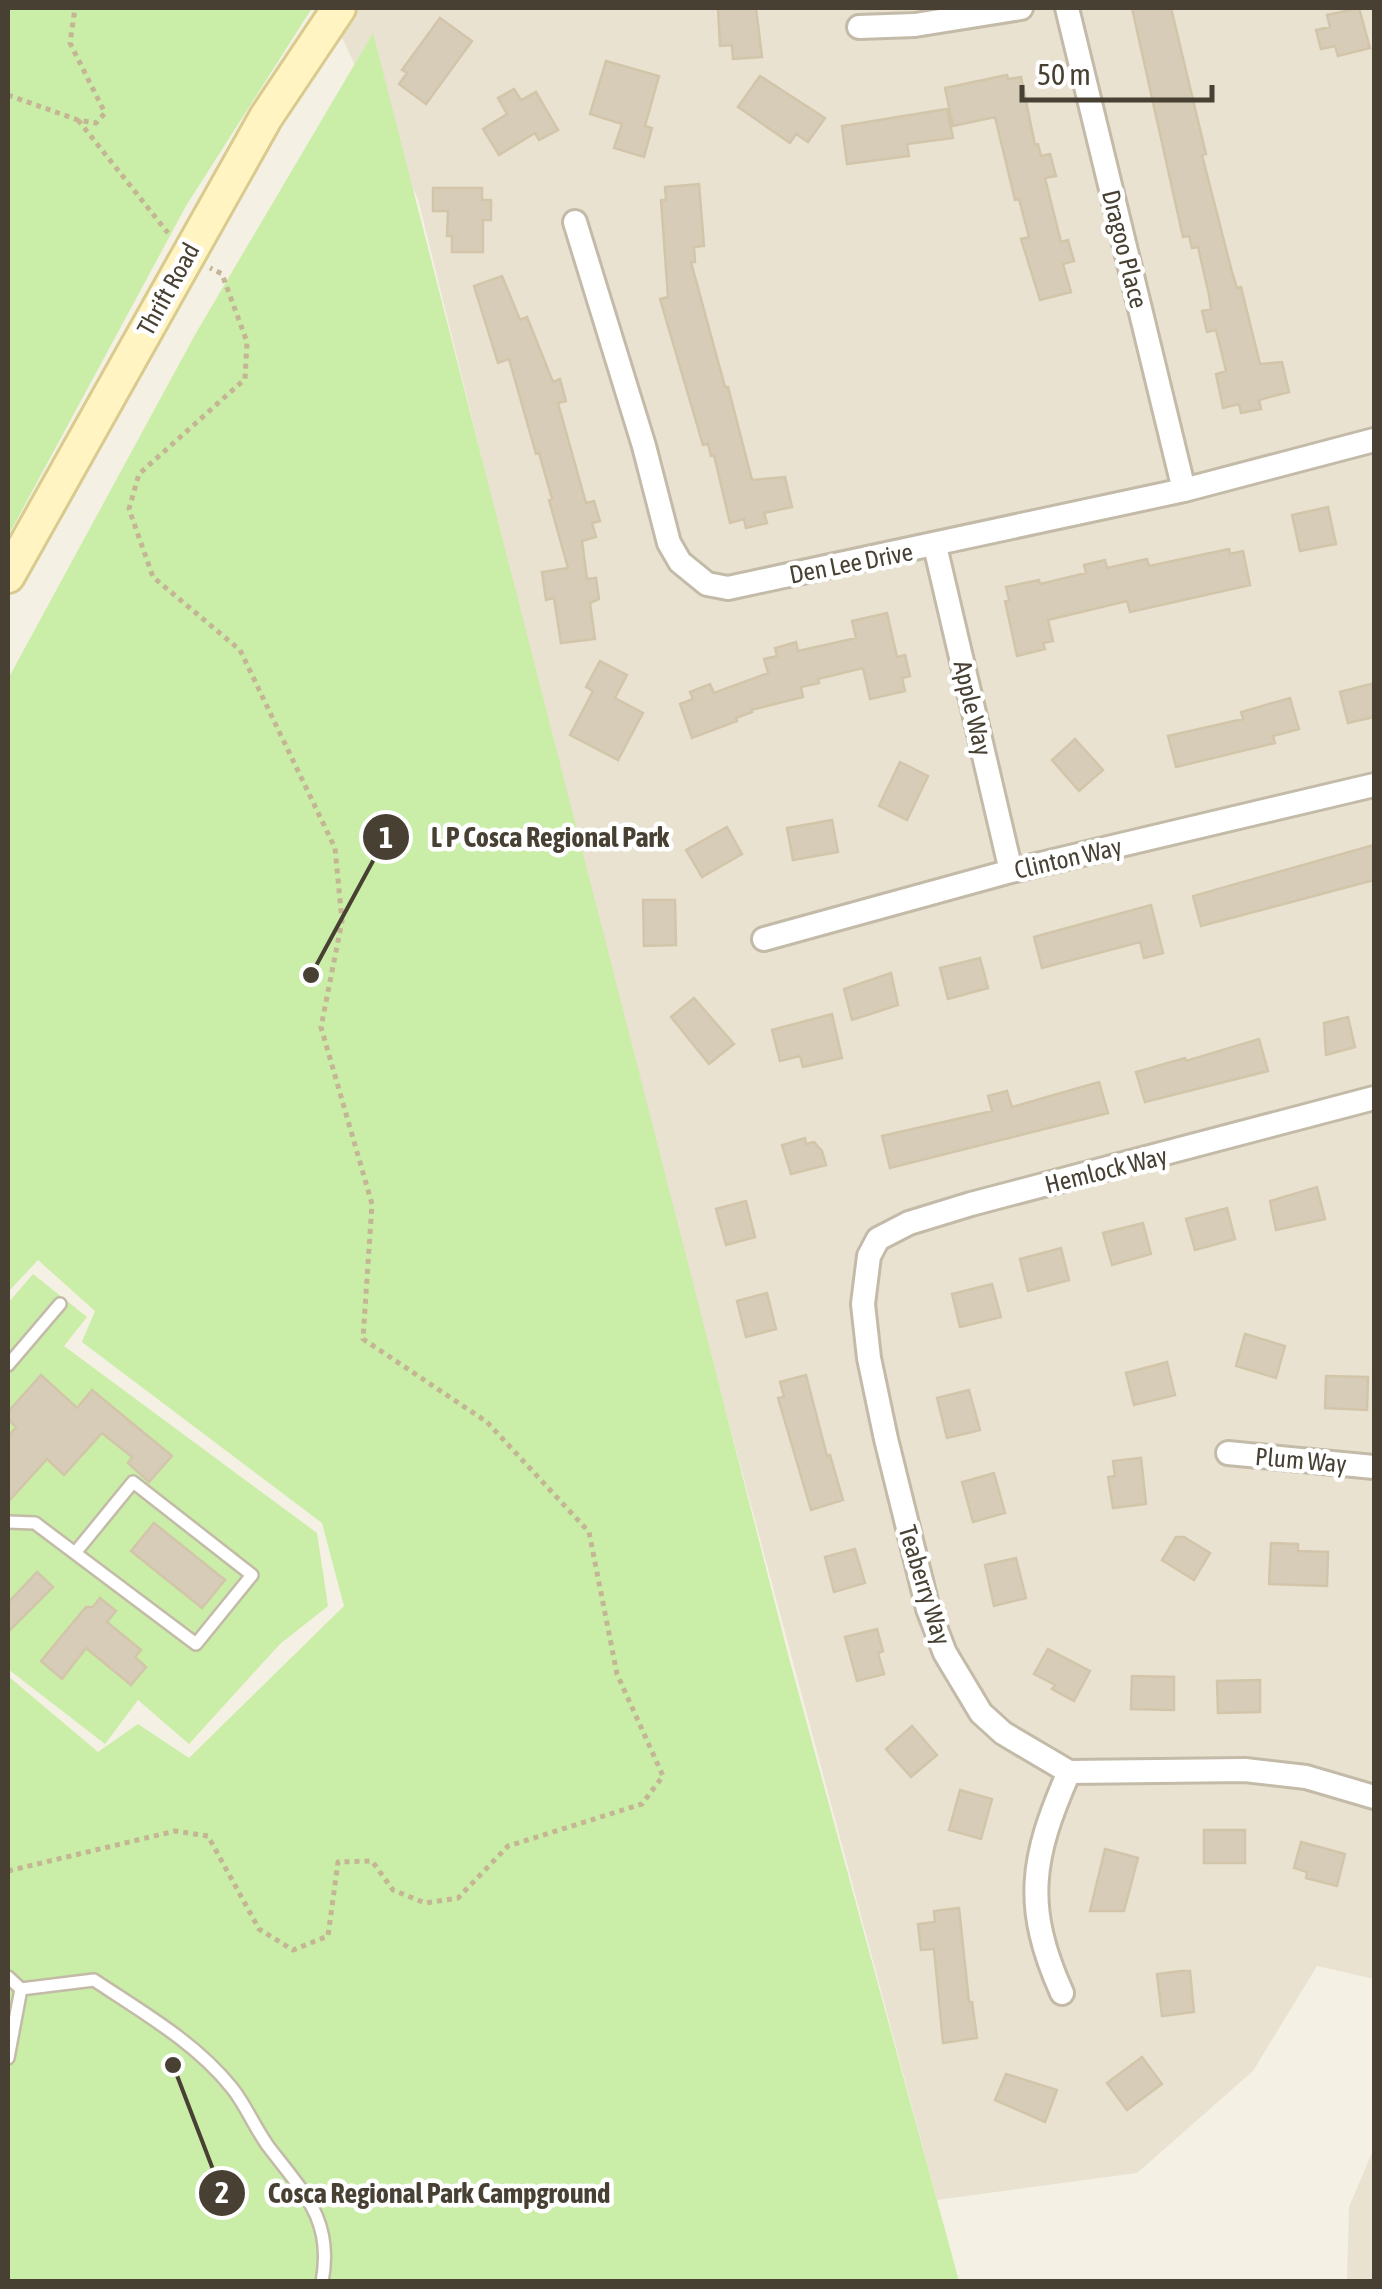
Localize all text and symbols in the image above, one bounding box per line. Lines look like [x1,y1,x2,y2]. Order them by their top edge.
scale bar [1022,40,1212,102]
text: 50 m [1037,57,1091,91]
street label: Dragoo Place [1097,187,1153,311]
street label: Thrift Road [131,238,205,340]
street label: Den Lee Drive [787,537,915,589]
street label: Apple Way [949,658,997,758]
callout: L P Cosca Regional Park [361,808,689,866]
text: 1 [379,820,393,854]
text: L P Cosca Regional Park [431,821,670,853]
street label: Clinton Way [1012,832,1124,884]
street label: Hemlock Way [1042,1141,1170,1199]
street label: Plum Way [1254,1442,1348,1478]
street label: Teaberry Way [894,1522,956,1648]
callout: Cosca Regional Park Campground [197,2164,630,2222]
text: 2 [215,2175,229,2209]
text: Cosca Regional Park Campground [268,2177,610,2209]

